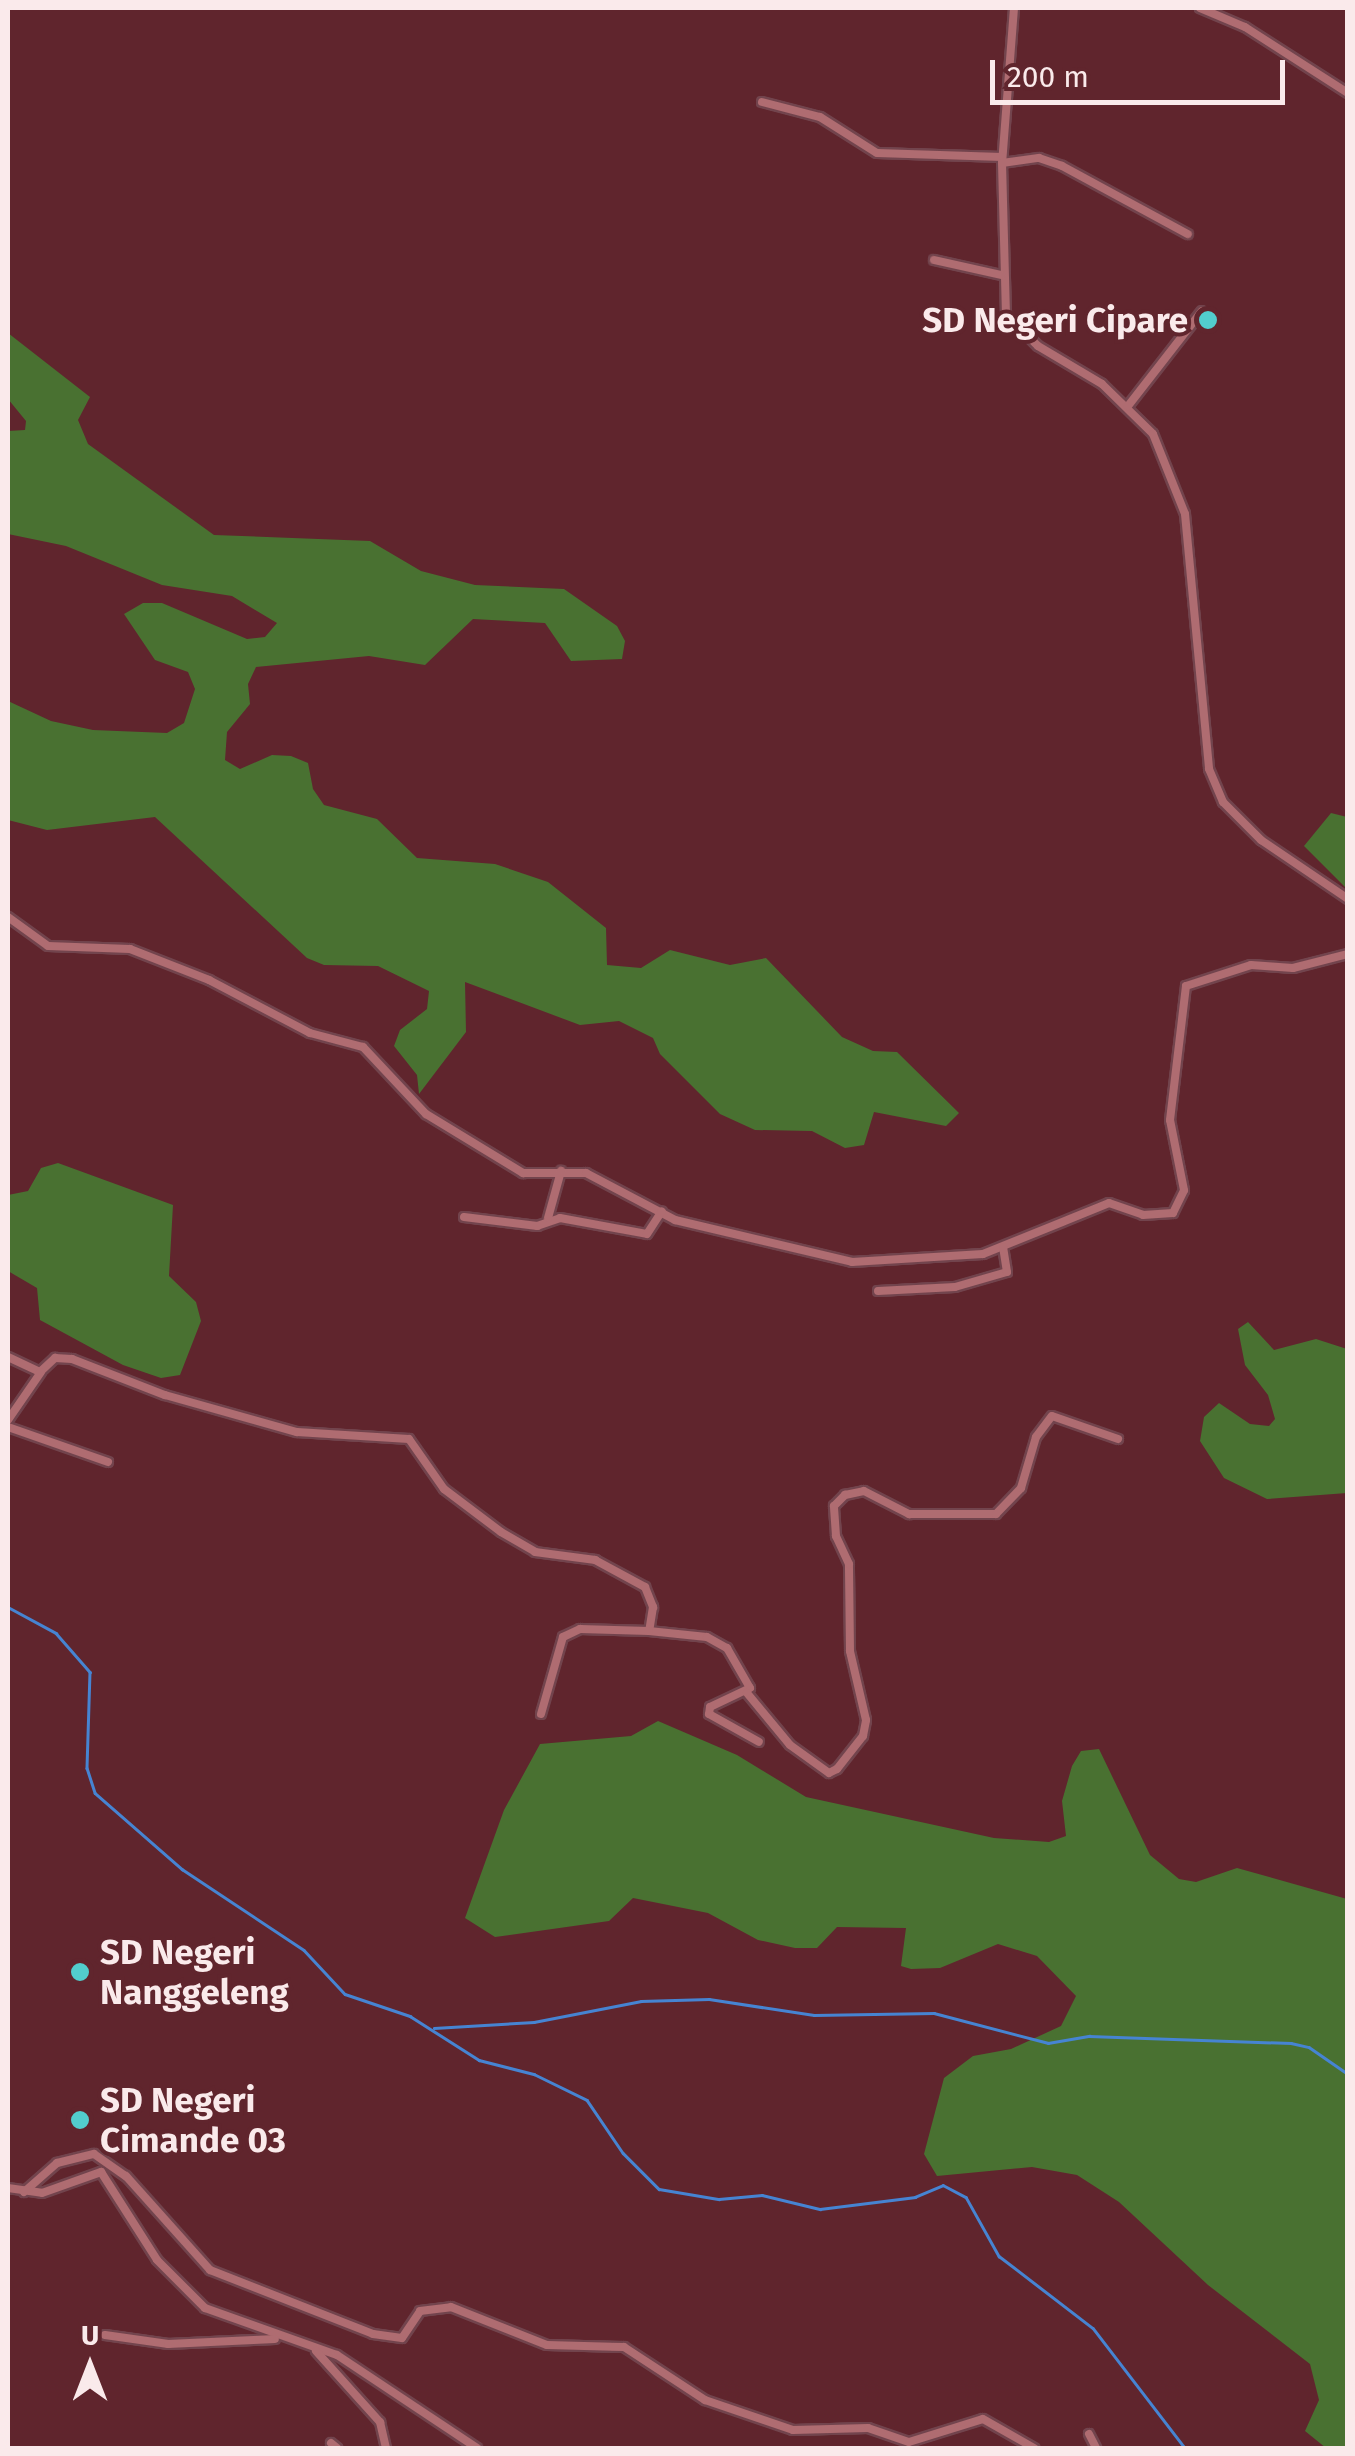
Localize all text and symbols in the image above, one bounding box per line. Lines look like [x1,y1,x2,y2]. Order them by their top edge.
scale bar [995,40,1290,102]
text: 200 m [1007,59,1089,95]
place label: SD Negeri Cipare [922,299,1188,341]
marker: SD Negeri Cipare [1197,309,1219,331]
place label: SD Negeri Nanggeleng [100,1931,289,2013]
marker: SD Negeri Nanggeleng [69,1961,91,1983]
place label: SD Negeri Cimande 03 [100,2079,286,2161]
marker: SD Negeri Cimande 03 [69,2109,91,2131]
north arrow [40,2316,140,2416]
text: U [81,2319,99,2352]

